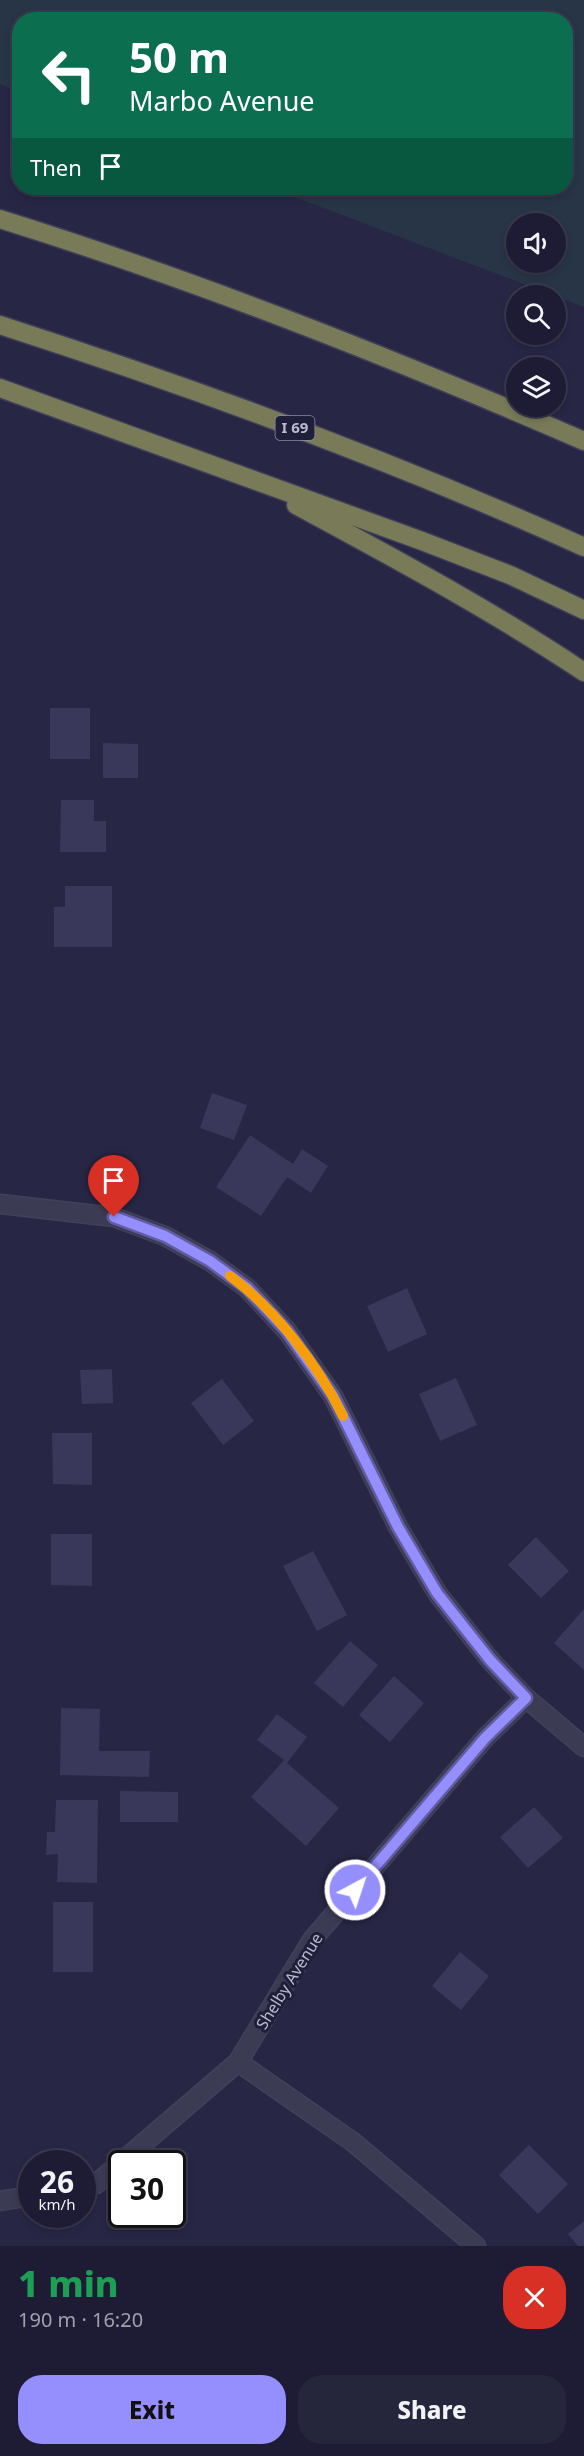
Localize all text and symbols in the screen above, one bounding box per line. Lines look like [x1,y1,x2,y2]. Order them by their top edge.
text: 50 m [129,28,229,85]
icon: left [30,36,108,114]
text: Marbo Avenue [129,82,315,119]
icon: arrive [94,150,127,183]
text: Then [30,152,82,182]
map controls [506,213,566,417]
button: sound [506,213,566,273]
button: search [506,285,566,345]
button: layers [506,357,566,417]
road number: I 69 [276,416,314,440]
pin [88,1155,139,1217]
icon: arrive [97,1164,130,1197]
position arrow [323,1858,387,1922]
street label: Shelby Avenue [251,1929,327,2033]
speed limit sign: 30 [108,2150,186,2228]
text: 26 [40,2161,74,2202]
text: km/h [39,2194,75,2214]
text: 1 min [18,2259,119,2308]
button: close [503,2266,566,2329]
text: 190 m · 16:20 [18,2306,143,2333]
button: Exit [18,2375,286,2444]
button: Share [298,2375,566,2444]

